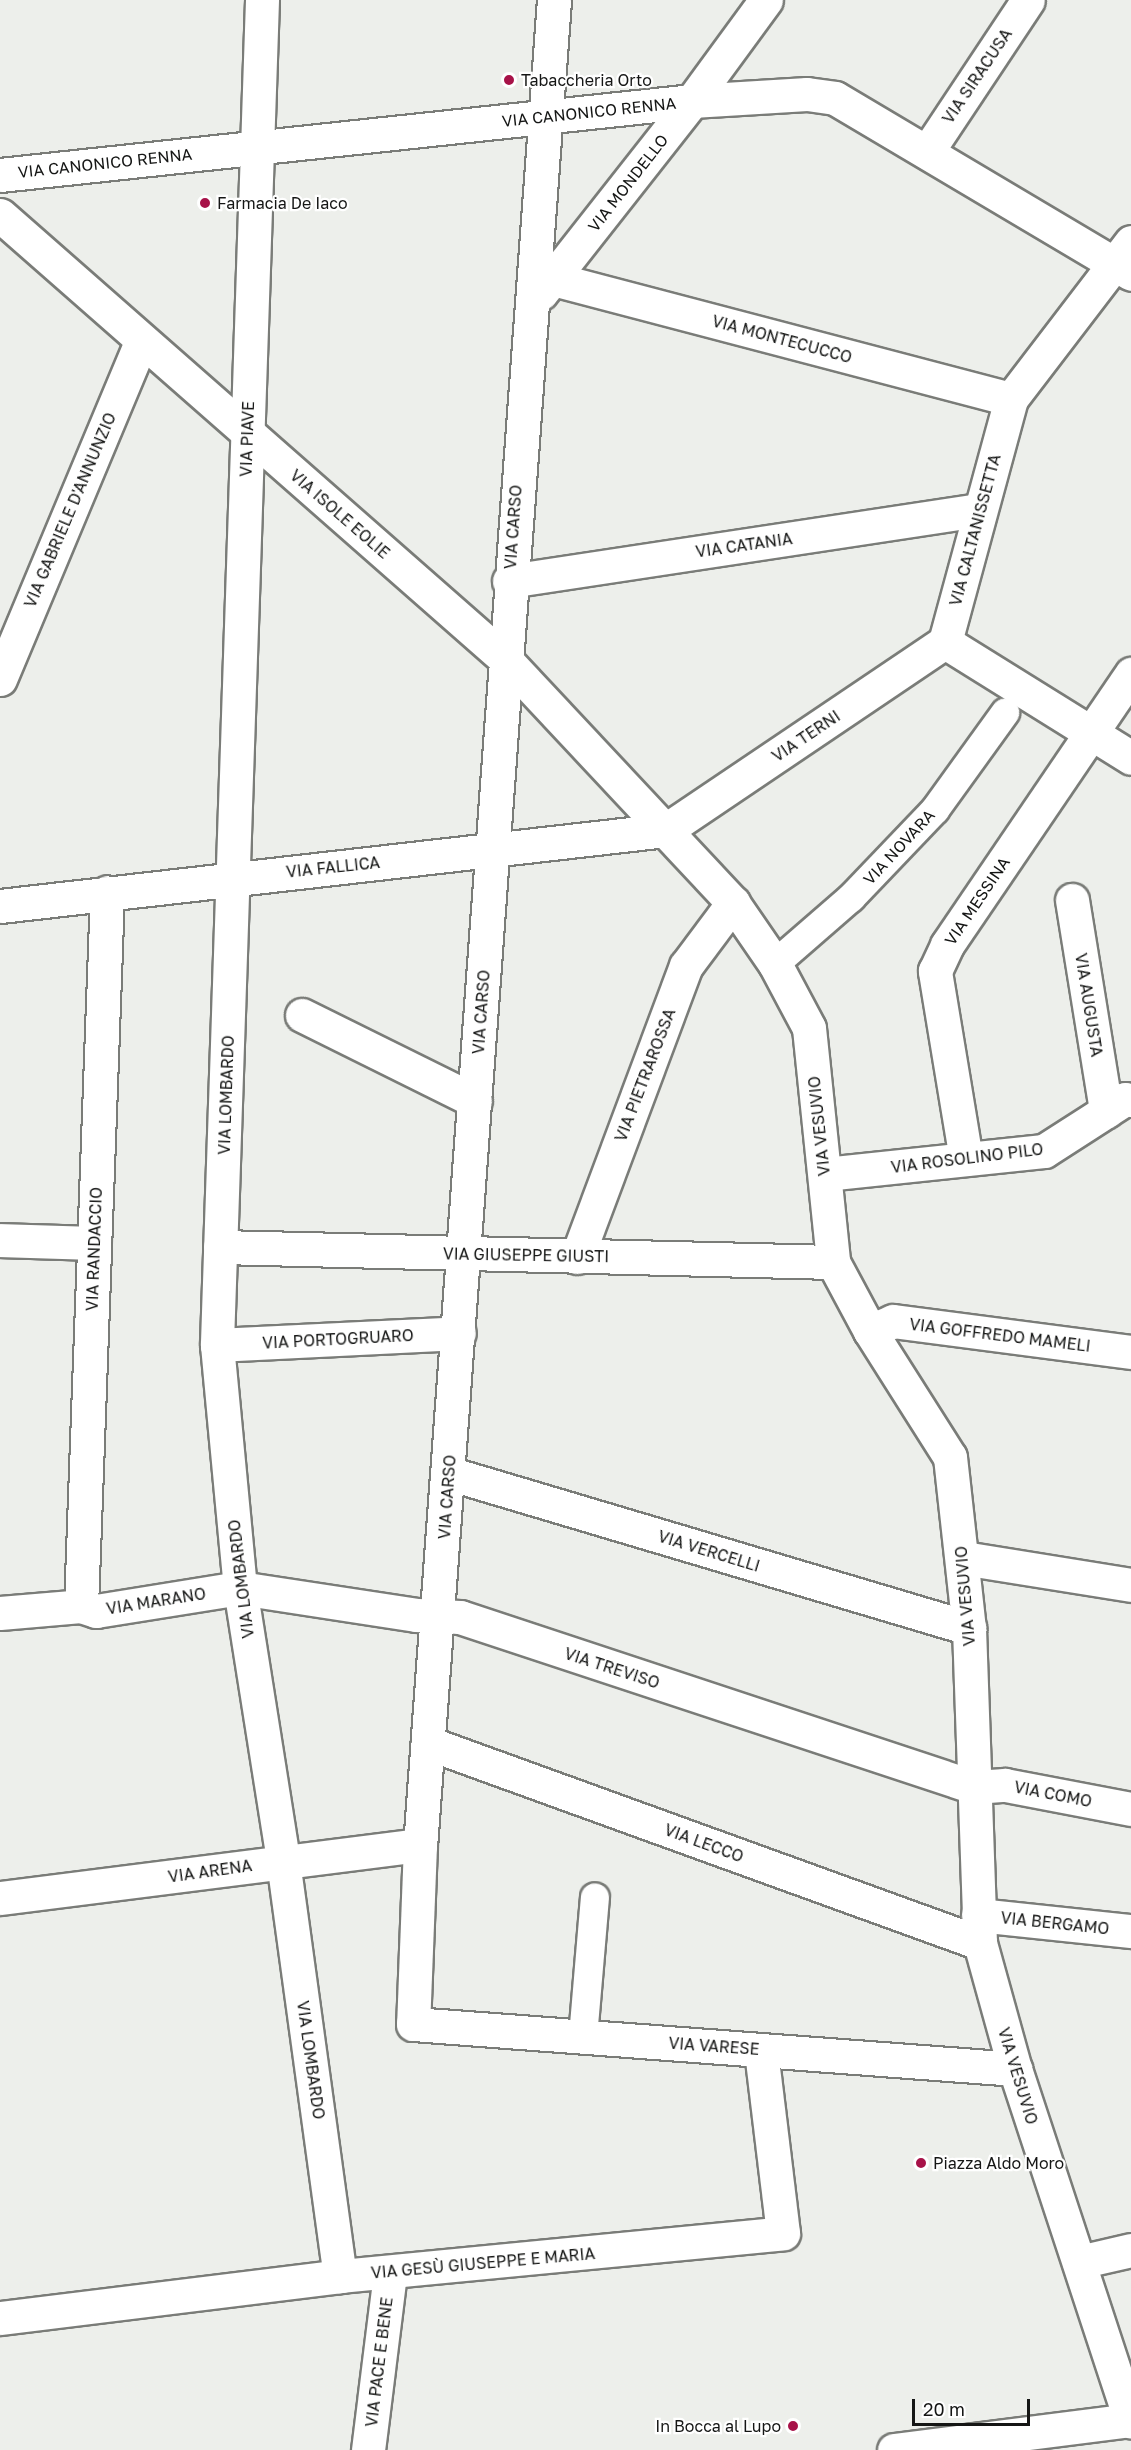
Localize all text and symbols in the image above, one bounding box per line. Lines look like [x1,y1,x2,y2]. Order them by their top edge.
street label: VIA SIRACUSA [938,25,1016,127]
place label: Tabaccheria Orto [521,70,652,90]
marker: Tabaccheria Orto [502,73,516,87]
street label: VIA CANONICO RENNA [501,93,677,131]
street label: VIA MONDELLO [584,130,672,236]
street label: VIA CANONICO RENNA [17,144,193,182]
place label: Farmacia De Iaco [217,193,348,213]
marker: Farmacia De Iaco [198,196,212,210]
street label: VIA MONTECUCCO [710,311,854,367]
street label: VIA PIAVE [236,401,258,477]
street label: VIA GABRIELE D'ANNUNZIO [20,410,120,610]
street label: VIA CALTANISSETTA [945,452,1005,608]
street label: VIA ISOLE EOLIE [286,465,394,563]
street label: VIA CARSO [500,484,526,570]
street label: VIA CATANIA [694,529,794,561]
street label: VIA TERNI [768,706,844,766]
street label: VIA NOVARA [859,805,939,889]
street label: VIA FALLICA [285,853,381,881]
street label: VIA MESSINA [940,853,1014,949]
street label: VIA AUGUSTA [1071,952,1107,1058]
street label: VIA CARSO [468,969,494,1055]
street label: VIA PIETRAROSSA [611,1006,679,1144]
street label: VIA LOMBARDO [214,1035,238,1155]
street label: VIA VESUVIO [804,1075,834,1177]
street label: VIA ROSOLINO PILO [890,1139,1044,1177]
street label: VIA RANDACCIO [82,1187,106,1311]
street label: VIA GIUSEPPE GIUSTI [443,1244,609,1266]
street label: VIA GOFFREDO MAMELI [908,1314,1092,1356]
street label: VIA PORTOGRUARO [262,1325,414,1353]
street label: VIA CARSO [434,1454,460,1540]
street label: VIA LOMBARDO [224,1518,258,1640]
street label: VIA VERCELLI [656,1526,762,1576]
street label: VIA VESUVIO [951,1545,979,1647]
street label: VIA MARANO [105,1584,207,1618]
street label: VIA TREVISO [562,1644,662,1692]
street label: VIA COMO [1013,1777,1093,1811]
street label: VIA LECCO [662,1820,746,1866]
street label: VIA ARENA [167,1856,253,1886]
street label: VIA BERGAMO [1000,1908,1110,1938]
street label: VIA LOMBARDO [293,1999,329,2121]
street label: VIA VESUVIO [994,2025,1042,2127]
street label: VIA VARESE [668,2033,760,2059]
place label: Piazza Aldo Moro [933,2153,1064,2173]
marker: Piazza Aldo Moro [914,2156,928,2170]
street label: VIA GESÙ GIUSEPPE E MARIA [370,2244,596,2282]
street label: VIA PACE E BENE [361,2296,397,2428]
scale bar [915,2387,1034,2425]
text: 20 m [923,2398,965,2420]
place label: In Bocca al Lupo [655,2416,781,2436]
marker: In Bocca al Lupo [786,2419,800,2433]

